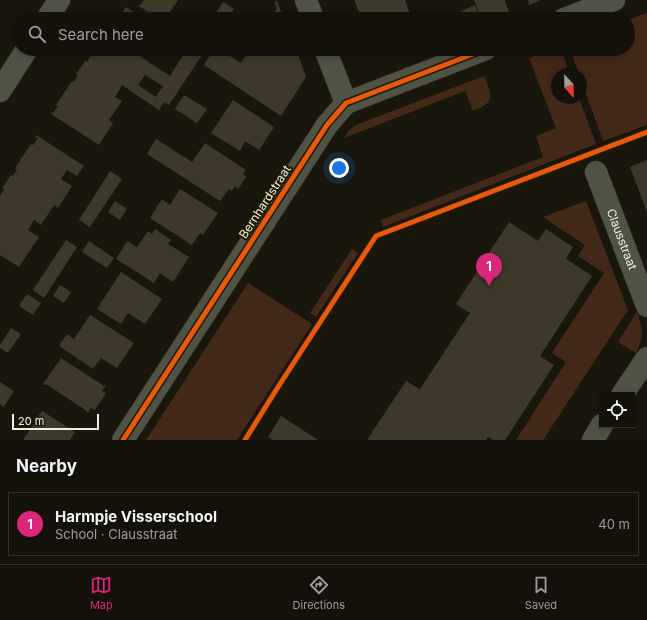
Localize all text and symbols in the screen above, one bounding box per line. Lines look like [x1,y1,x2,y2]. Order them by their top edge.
search box [12,12,635,56]
icon: search [26,23,48,45]
text: Search here [58,25,144,44]
north arrow [551,68,587,104]
your location [329,158,349,178]
street label: Bernhardstraat [235,162,294,241]
street label: Clausstraat [604,206,641,272]
pin: 1 [476,253,502,286]
map controls [599,392,635,428]
button: locate [599,392,635,428]
scale bar [12,412,99,431]
text: 20 m [18,414,44,428]
text: Nearby [16,456,77,476]
text: Harmpje Visserschool [55,507,217,526]
text: 1 [27,516,33,532]
text: 40 m [598,516,630,532]
text: School · Clausstraat [55,526,178,542]
tab: Map [90,574,113,612]
tab: Directions [293,574,345,612]
tab: Saved [525,574,557,612]

